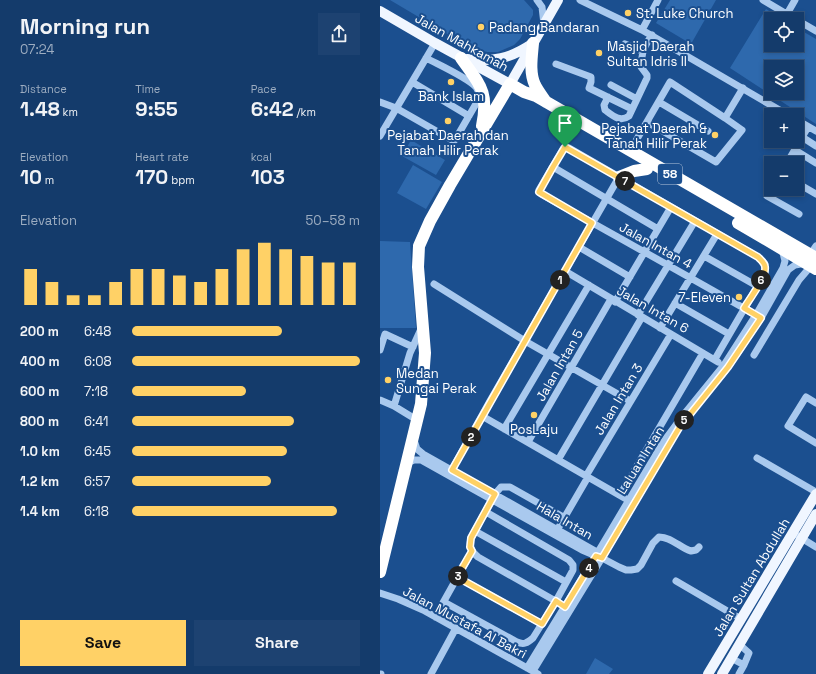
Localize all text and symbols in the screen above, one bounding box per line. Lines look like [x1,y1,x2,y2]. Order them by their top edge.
place label: St. Luke Church [636,5,733,22]
marker: St. Luke Church [623,8,633,18]
street label: Jalan Mahkamah [412,10,512,75]
text: Morning run [20,12,150,40]
map controls [764,12,804,196]
button: locate [764,12,804,52]
button: share [318,13,360,55]
place label: Padang Bandaran [489,19,599,36]
marker: Padang Bandaran [476,22,486,32]
place label: Masjid Daerah Sultan Idris II [607,38,694,70]
text: 07:24 [20,41,54,58]
marker: Masjid Daerah Sultan Idris II [594,48,604,58]
button: layers [764,60,804,100]
marker: Bank Islam [446,77,456,87]
text: Distance [20,82,67,96]
text: Time [135,82,160,96]
text: Pace [251,82,276,96]
place label: Bank Islam [418,88,484,105]
text: 1.48 [20,96,60,122]
text: 9:55 [135,96,178,122]
text: 6:42 [251,96,294,122]
text: km [60,105,78,119]
text: /km [294,105,316,119]
pin [548,106,582,147]
button: + [764,108,804,148]
icon: arrive [554,112,576,134]
marker: Pejabat Daerah dan Tanah Hilir Perak [443,116,453,126]
place label: Pejabat Daerah & Tanah Hilir Perak [601,120,707,152]
place label: Pejabat Daerah dan Tanah Hilir Perak [387,127,509,159]
marker: Pejabat Daerah & Tanah Hilir Perak [710,130,720,140]
text: Elevation [20,150,68,164]
text: Heart rate [135,150,189,164]
text: kcal [251,150,272,164]
button: − [764,156,804,196]
text: 10 [20,164,42,190]
text: 170 [135,164,168,190]
text: 103 [251,164,285,190]
road number: 58 [658,164,682,184]
pin: 7 [615,171,635,191]
text: m [42,173,54,187]
text: bpm [168,173,195,187]
text: 7 [622,174,628,188]
text: Elevation [20,212,77,229]
text: 50–58 m [306,212,360,229]
street label: Jalan Intan 4 [616,218,695,272]
pin: 1 [550,270,570,290]
pin: 6 [751,270,771,290]
text: 1 [558,273,562,287]
text: 6 [758,273,764,287]
street label: Jalan Intan 6 [614,282,692,337]
place label: 7-Eleven [678,289,731,306]
marker: 7-Eleven [734,292,744,302]
text: 200 m [20,323,59,340]
text: 6:48 [84,323,111,340]
street label: Jalan Intan 5 [532,326,587,404]
text: 400 m [20,353,60,370]
text: 6:08 [84,353,112,370]
street label: Jalan Intan 3 [590,360,646,438]
place label: Medan Sungai Perak [396,365,477,397]
marker: Medan Sungai Perak [383,375,393,385]
text: 600 m [20,383,59,400]
text: 7:18 [84,383,108,400]
marker: PosLaju [529,410,539,420]
pin: 5 [674,410,694,430]
text: 800 m [20,413,59,430]
text: 6:41 [84,413,109,430]
text: 5 [681,413,687,427]
place label: PosLaju [510,421,558,438]
street label: Laluan Intan [613,423,668,497]
pin: 2 [461,427,481,447]
text: 2 [468,430,474,444]
text: 1.0 km [20,443,60,460]
text: 6:45 [84,443,111,460]
text: 1.2 km [20,473,59,490]
text: 6:57 [84,473,110,490]
street label: Hala Intan [533,497,596,543]
text: 1.4 km [20,503,60,520]
text: 6:18 [84,503,109,520]
street label: Jalan Sultan Abdullah [709,515,794,640]
pin: 4 [579,558,599,578]
text: 4 [586,561,593,575]
pin: 3 [448,566,468,586]
text: 3 [455,569,461,583]
street label: Jalan Mustafa Al Bakri [400,583,530,662]
button: Save [20,620,186,666]
button: Share [194,620,360,666]

